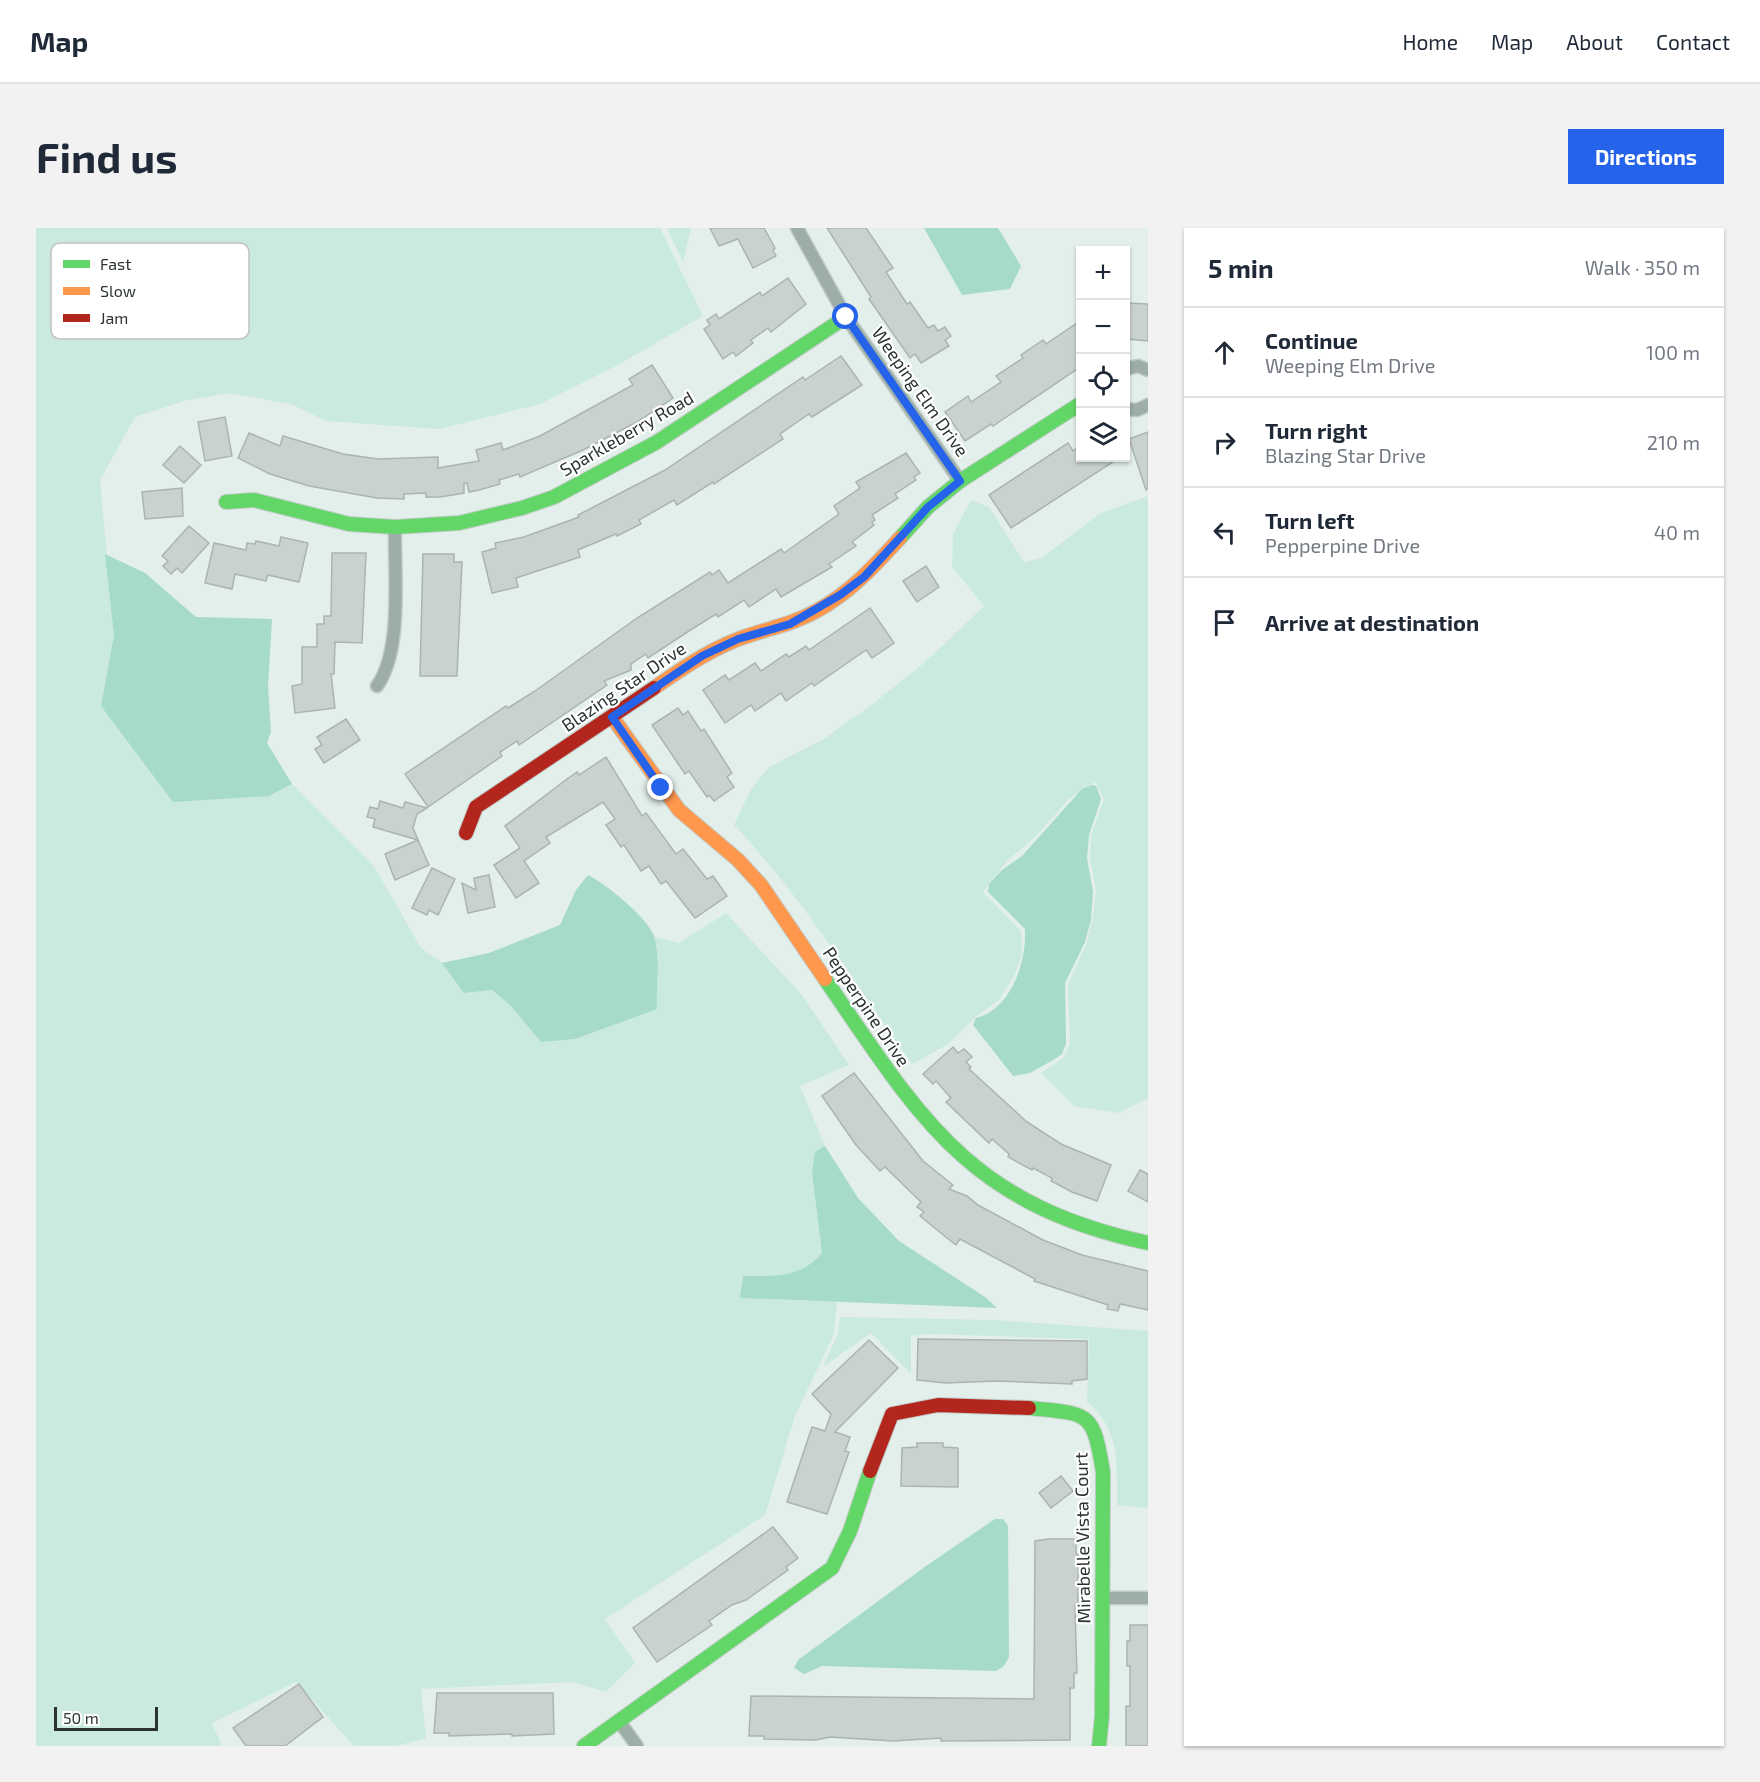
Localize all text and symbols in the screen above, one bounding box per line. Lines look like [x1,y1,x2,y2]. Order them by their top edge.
text: Map [30,24,88,58]
text: Home [1402,29,1458,54]
text: Map [1491,29,1533,54]
text: About [1566,29,1623,54]
text: Contact [1656,29,1730,54]
button: Directions [1568,129,1724,184]
text: Find us [36,131,178,181]
legend [51,243,249,339]
map controls [1076,246,1130,462]
button: + [1076,246,1130,300]
text: 5 min [1208,252,1274,283]
text: Fast [100,254,131,273]
text: Walk · 350 m [1585,255,1700,279]
text: Slow [100,281,136,300]
button: − [1076,300,1130,354]
route start [832,303,858,329]
text: Jam [100,308,128,327]
street label: Weeping Elm Drive [868,322,974,461]
text: Continue [1265,327,1358,353]
icon: ahead [1208,336,1241,369]
text: 100 m [1646,340,1700,364]
text: Weeping Elm Drive [1265,353,1435,377]
button: locate [1076,354,1130,408]
street label: Sparkleberry Road [556,386,697,480]
button: layers [1076,408,1130,462]
text: Turn right [1265,417,1367,443]
icon: right [1208,426,1241,459]
text: 210 m [1647,430,1700,454]
text: Blazing Star Drive [1265,443,1426,467]
text: Turn left [1265,507,1354,533]
icon: left [1208,516,1241,549]
text: 40 m [1654,520,1700,544]
text: Pepperpine Drive [1265,533,1420,557]
icon: arrive [1208,606,1241,639]
text: Arrive at destination [1265,609,1479,635]
street label: Blazing Star Drive [557,637,690,736]
route end [647,774,673,800]
street label: Pepperpine Drive [819,942,915,1071]
street label: Mirabelle Vista Court [1070,1452,1094,1624]
scale bar [54,1704,158,1732]
text: 50 m [63,1708,99,1727]

